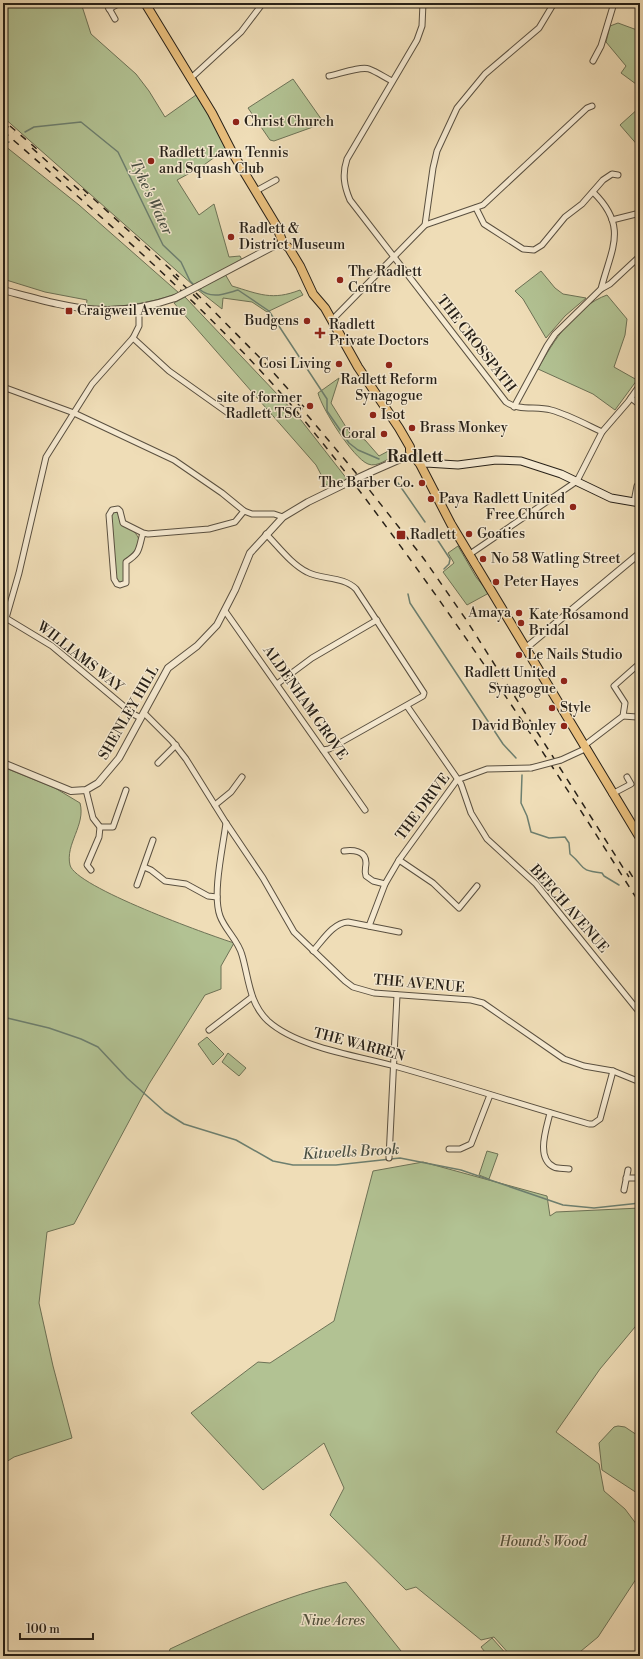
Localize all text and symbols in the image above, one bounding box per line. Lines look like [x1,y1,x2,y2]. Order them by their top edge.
place label: Christ Church [244,113,335,131]
marker: Christ Church [231,117,241,127]
place label: Radlett Lawn Tennis and Squash Club [159,144,288,178]
water label: Tyke's Water [125,156,177,239]
marker: Radlett Lawn Tennis and Squash Club [146,156,156,166]
place label: Radlett & District Museum [239,220,345,254]
marker: Radlett & District Museum [226,232,236,242]
place label: The Radlett Centre [348,263,422,297]
marker: The Radlett Centre [335,275,345,285]
street label: THE CROSSPATH [432,292,520,397]
place label: Craigweil Avenue [77,302,186,320]
marker: Craigweil Avenue [64,306,74,316]
place label: Budgens [244,312,299,330]
marker: Budgens [302,316,312,326]
place label: Radlett Private Doctors [329,316,429,350]
marker: Radlett Private Doctors [314,327,326,339]
place label: Cosi Living [259,355,332,373]
marker: Cosi Living [334,359,344,369]
marker: Radlett Reform Synagogue [384,360,394,370]
place label: Radlett Reform Synagogue [341,371,437,405]
place label: site of former Radlett TSC [217,389,302,423]
marker: site of former Radlett TSC [305,401,315,411]
place label: Isot [381,406,405,424]
marker: Isot [368,410,378,420]
place label: Brass Monkey [419,419,508,437]
marker: Brass Monkey [407,423,417,433]
place label: Coral [341,425,376,443]
marker: Coral [379,429,389,439]
district label: Radlett [387,447,443,467]
place label: The Barber Co. [319,474,414,492]
marker: The Barber Co. [417,478,427,488]
place label: Paya [439,490,470,508]
place label: Radlett United Free Church [473,490,566,524]
marker: Paya [426,494,436,504]
marker: Radlett United Free Church [568,502,578,512]
place label: Goaties [477,525,525,543]
place label: Radlett [410,526,456,544]
marker: Radlett [395,529,407,541]
marker: Goaties [464,529,474,539]
place label: No 58 Watling Street [491,550,621,568]
marker: No 58 Watling Street [478,554,488,564]
place label: Peter Hayes [504,573,579,591]
marker: Peter Hayes [491,577,501,587]
place label: Amaya [467,604,512,622]
place label: Kate Rosamond Bridal [528,606,629,640]
marker: Amaya [514,608,524,618]
street label: WILLIAMS WAY [32,617,127,697]
marker: Kate Rosamond Bridal [516,618,526,628]
street label: ALDENHAM GROVE [258,642,351,764]
place label: Le Nails Studio [527,646,623,664]
marker: Le Nails Studio [514,650,524,660]
street label: SHENLEY HILL [95,663,163,763]
place label: Radlett United Synagogue [464,664,556,698]
marker: Radlett United Synagogue [559,676,569,686]
place label: Style [560,699,591,717]
marker: Style [547,703,557,713]
place label: David Bonley [472,717,556,735]
marker: David Bonley [559,721,569,731]
street label: THE DRIVE [392,770,454,844]
street label: BEECH AVENUE [525,860,612,957]
street label: THE AVENUE [373,971,465,997]
street label: THE WARREN [311,1024,407,1066]
water label: Kitwells Brook [302,1140,400,1164]
park label: Hound's Wood [499,1533,588,1551]
park label: Nine Acres [300,1612,365,1630]
scale bar [20,1615,93,1641]
text: 100 m [26,1622,60,1637]

